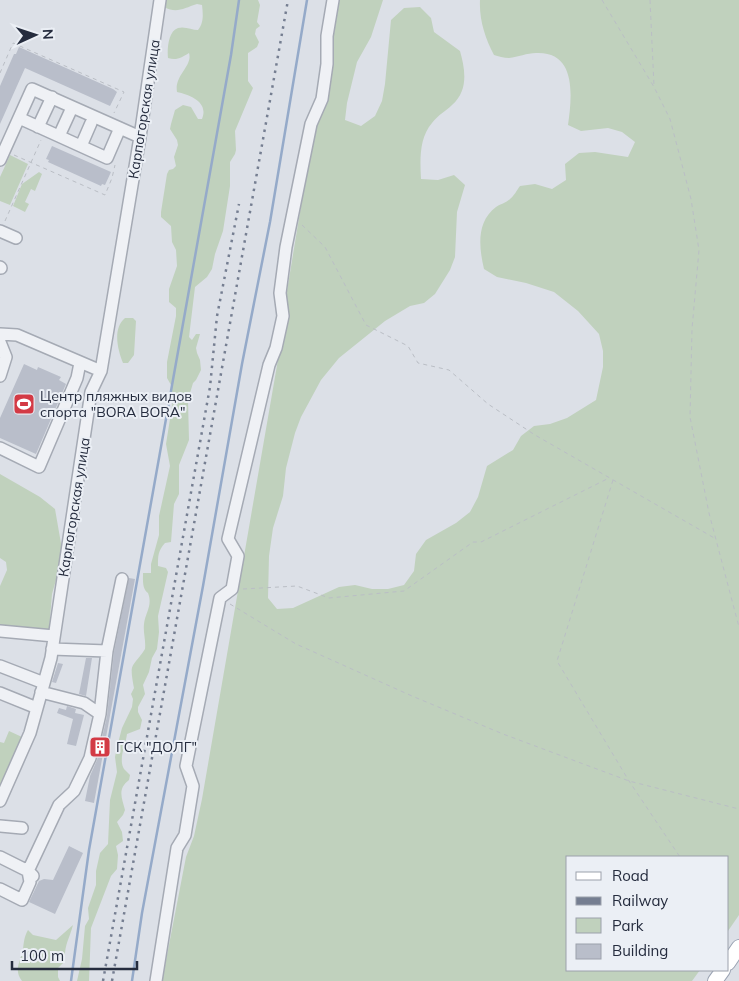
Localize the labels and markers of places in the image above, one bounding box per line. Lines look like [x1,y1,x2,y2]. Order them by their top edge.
place label: Центр пляжных видов спорта "BORA BORA" [40,387,192,421]
sports icon: Центр пляжных видов спорта "BORA BORA" [12,392,36,416]
building icon: ГСК "ДОЛГ" [88,735,112,759]
place label: ГСК "ДОЛГ" [116,738,197,756]

